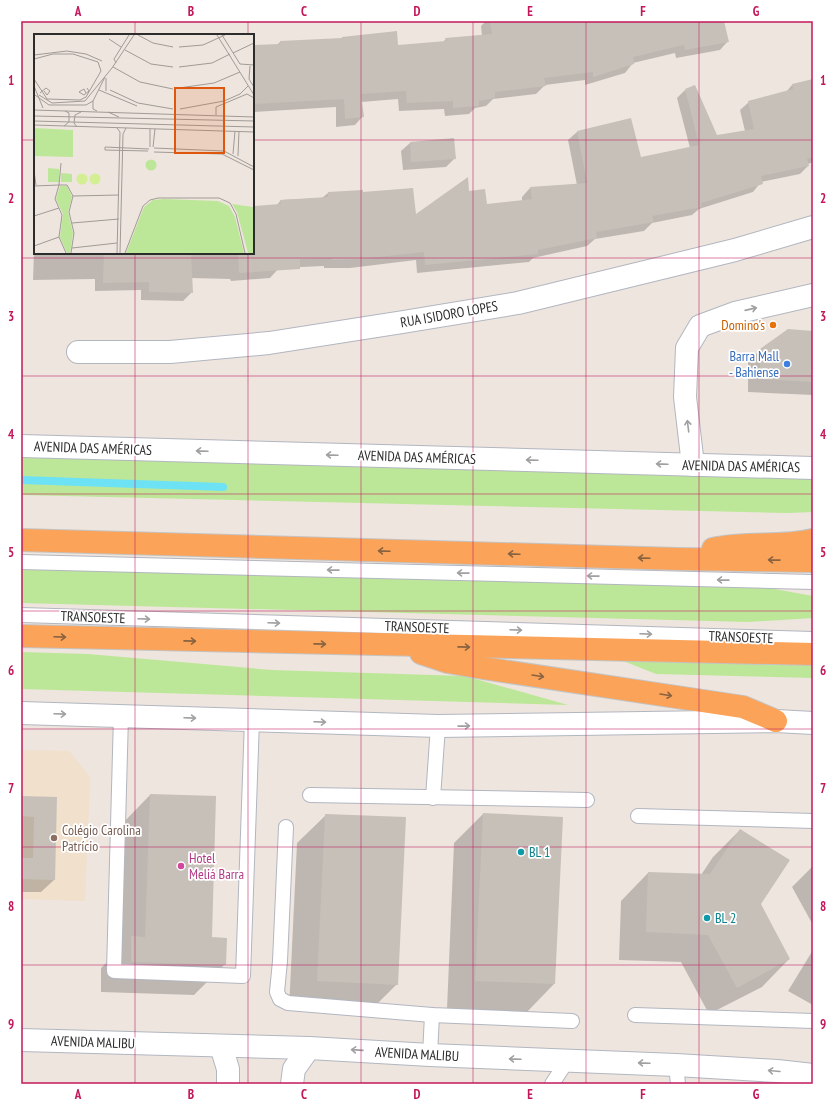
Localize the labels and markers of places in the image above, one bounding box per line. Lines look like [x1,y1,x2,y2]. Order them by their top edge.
place label: Domino's [721,316,765,334]
marker: Domino's [768,320,778,330]
place label: Barra Mall - Bahiense [729,347,780,381]
marker: Barra Mall - Bahiense [782,359,792,369]
place label: Colégio Carolina Patrício [62,821,141,855]
marker: Colégio Carolina Patrício [49,833,59,843]
place label: BL 1 [529,843,550,861]
marker: BL 1 [516,847,526,857]
place label: Hotel Meliá Barra [189,849,244,883]
marker: Hotel Meliá Barra [176,861,186,871]
place label: BL 2 [715,909,736,927]
marker: BL 2 [702,913,712,923]

